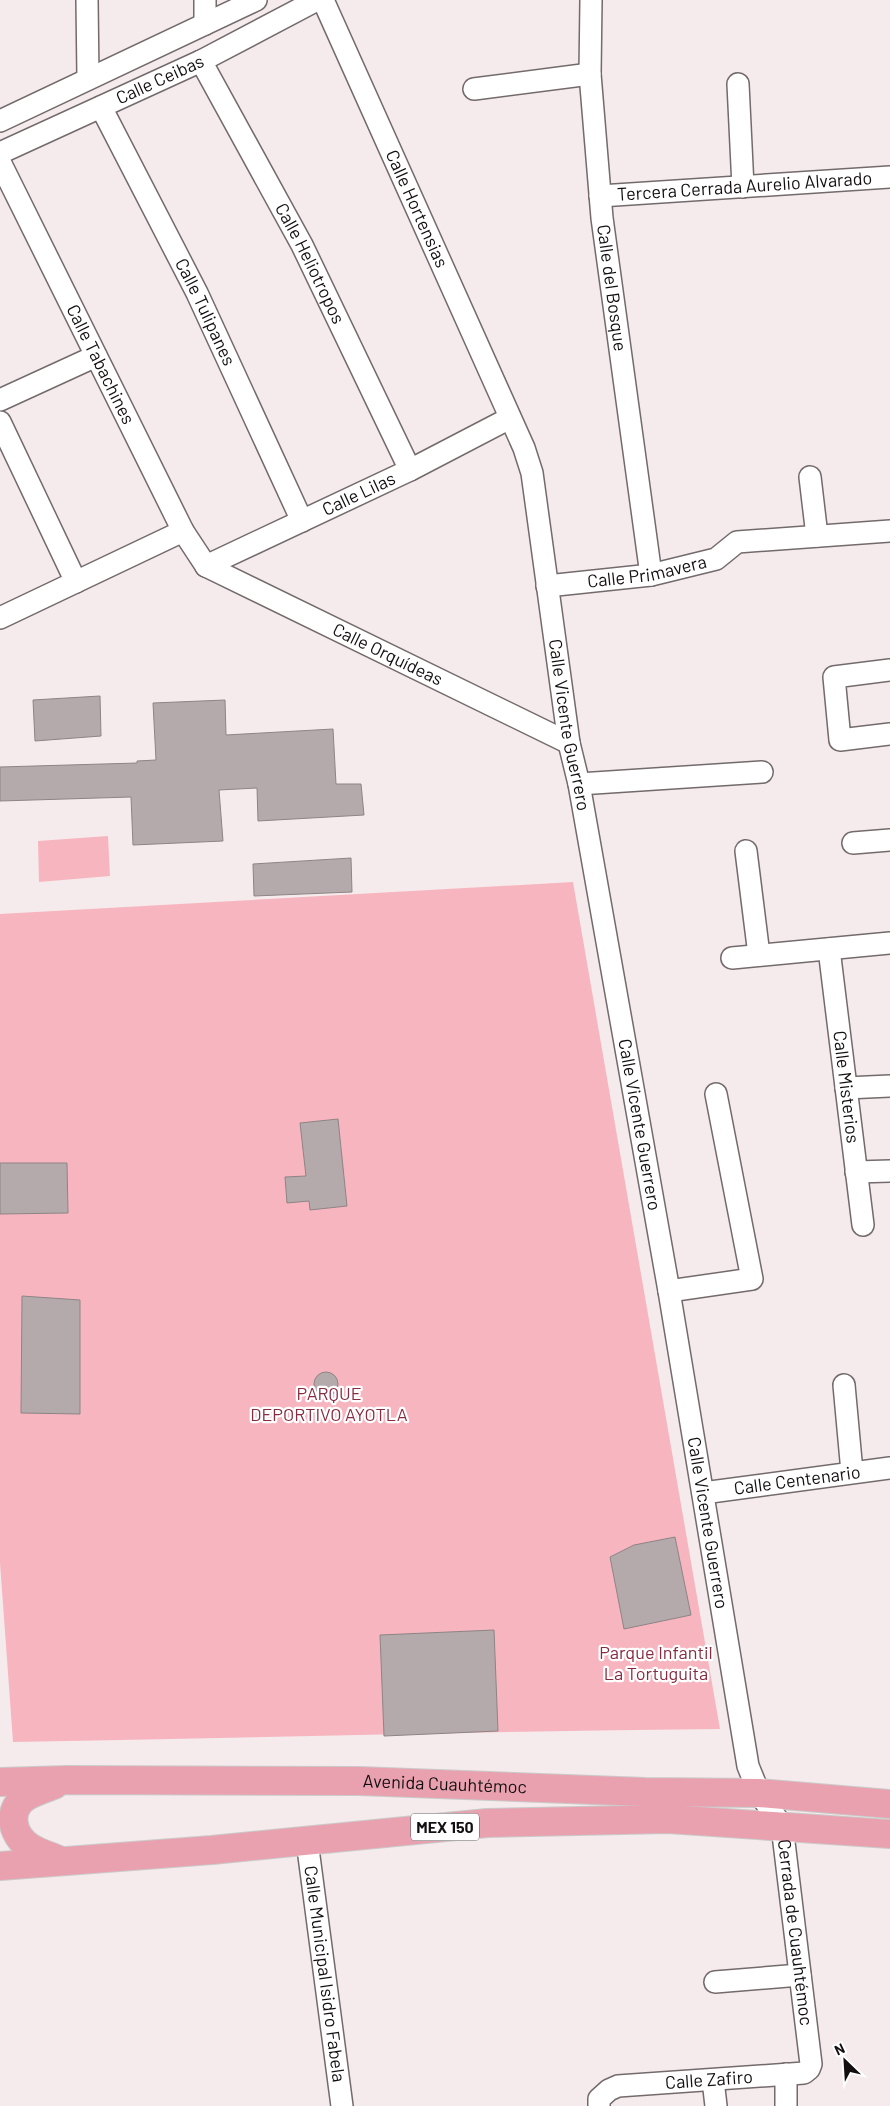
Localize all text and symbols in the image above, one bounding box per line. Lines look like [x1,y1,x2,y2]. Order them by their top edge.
street label: Calle Ceibas [112,49,207,108]
street label: Calle Hortensias [382,146,454,271]
street label: Tercera Cerrada Aurelio Alvarado [616,166,873,205]
street label: Calle Heliotropos [271,199,350,327]
street label: Calle del Bosque [593,223,632,352]
street label: Calle Tulipanes [171,254,241,369]
street label: Calle Tabachines [62,300,140,428]
street label: Calle Lilas [318,466,399,520]
street label: Calle Primavera [586,550,709,592]
street label: Calle Orquídeas [329,618,447,690]
street label: Calle Vicente Guerrero [545,637,596,812]
street label: Calle Misterios [829,1029,865,1144]
street label: Calle Vicente Guerrero [614,1037,667,1212]
park label: PARQUE DEPORTIVO AYOTLA [250,1382,408,1425]
street label: Calle Vicente Guerrero [683,1435,734,1610]
street label: Calle Centenario [732,1460,862,1499]
park label: Parque Infantil La Tortuguita [599,1641,713,1684]
street label: Avenida Cuauhtémoc [362,1769,527,1797]
road number: MEX 150 [411,1814,479,1840]
street label: Cerrada de Cuauhtémoc [774,1838,818,2027]
street label: Calle Municipal Isidro Fabela [300,1864,351,2083]
north arrow [820,2036,870,2086]
text: N [831,2039,847,2058]
street label: Calle Zafiro [664,2065,754,2093]

